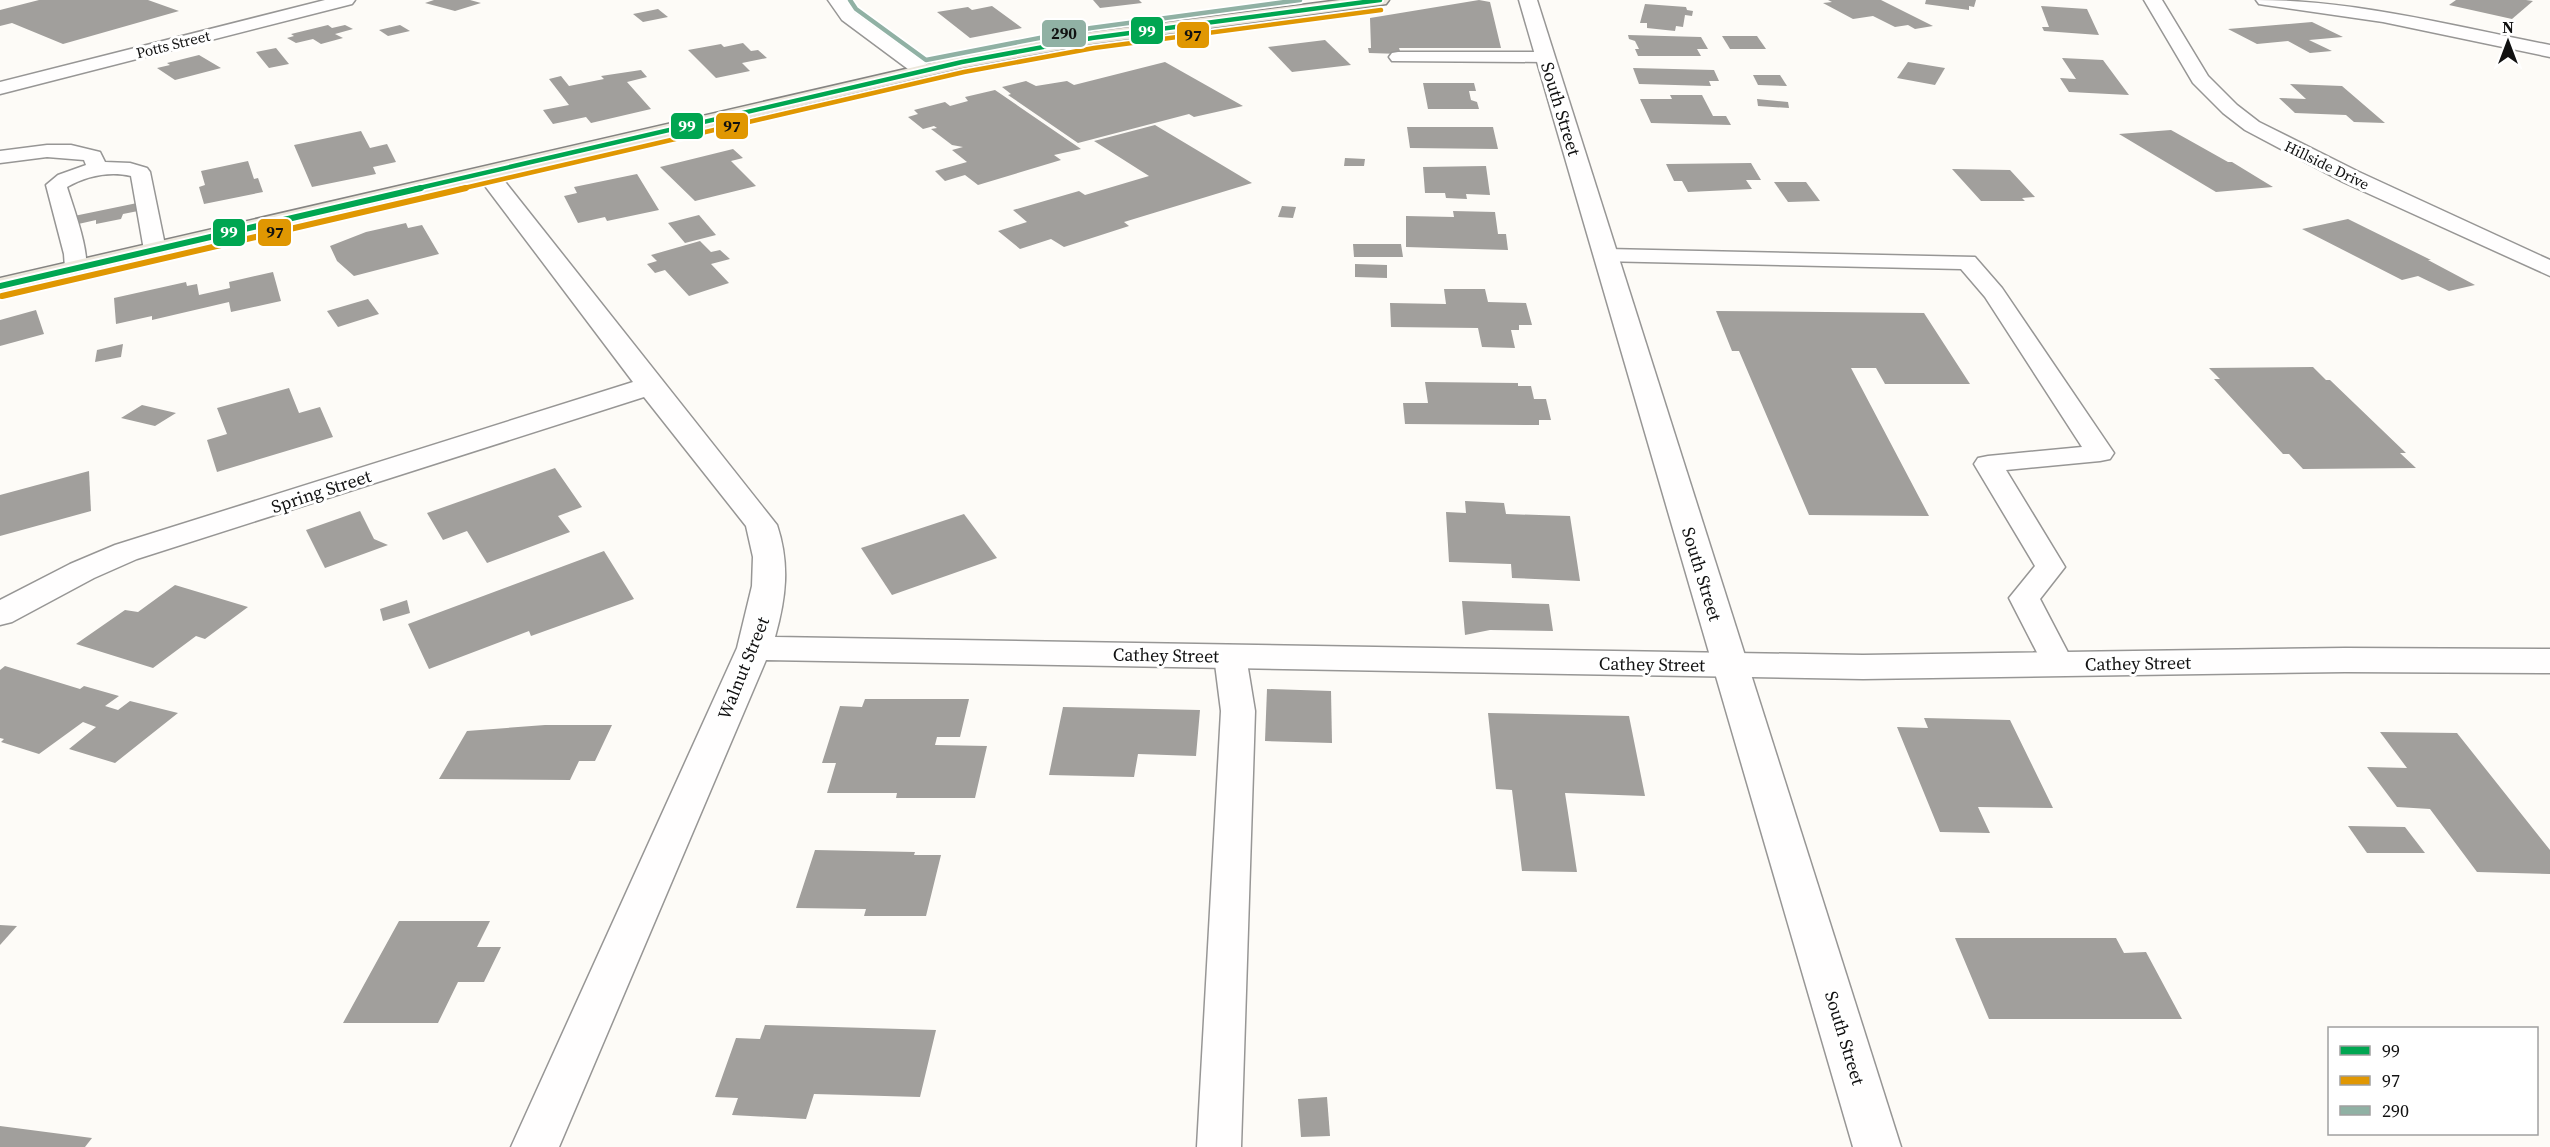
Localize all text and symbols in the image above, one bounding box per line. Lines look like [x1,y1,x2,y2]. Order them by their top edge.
north arrow [2478,12,2538,72]
line badge: 99 [1130,16,1164,45]
text: N [2502,16,2514,38]
line badge: 290 [1041,19,1087,48]
text: 99 [1138,20,1156,42]
line badge: 97 [1176,21,1210,49]
text: 290 [1051,22,1077,44]
text: 97 [1184,24,1202,46]
street label: Potts Street [134,25,212,63]
street label: South Street [1535,59,1587,159]
line badge: 99 [670,112,704,140]
line badge: 97 [715,112,749,140]
text: 99 [678,115,696,137]
text: 97 [723,115,741,137]
street label: Hillside Drive [2281,135,2373,195]
line badge: 99 [212,218,246,247]
line badge: 97 [257,218,292,247]
text: 99 [220,221,238,243]
text: 97 [266,221,284,243]
street label: Spring Street [268,463,374,519]
street label: South Street [1676,524,1728,624]
street label: Walnut Street [711,613,775,723]
street label: Cathey Street [1113,642,1219,668]
street label: Cathey Street [2085,650,2191,676]
street label: Cathey Street [1599,651,1705,677]
street label: South Street [1819,988,1871,1088]
legend [2328,1027,2538,1135]
text: 99 [2382,1038,2400,1063]
text: 97 [2382,1068,2400,1093]
text: 290 [2382,1098,2409,1123]

